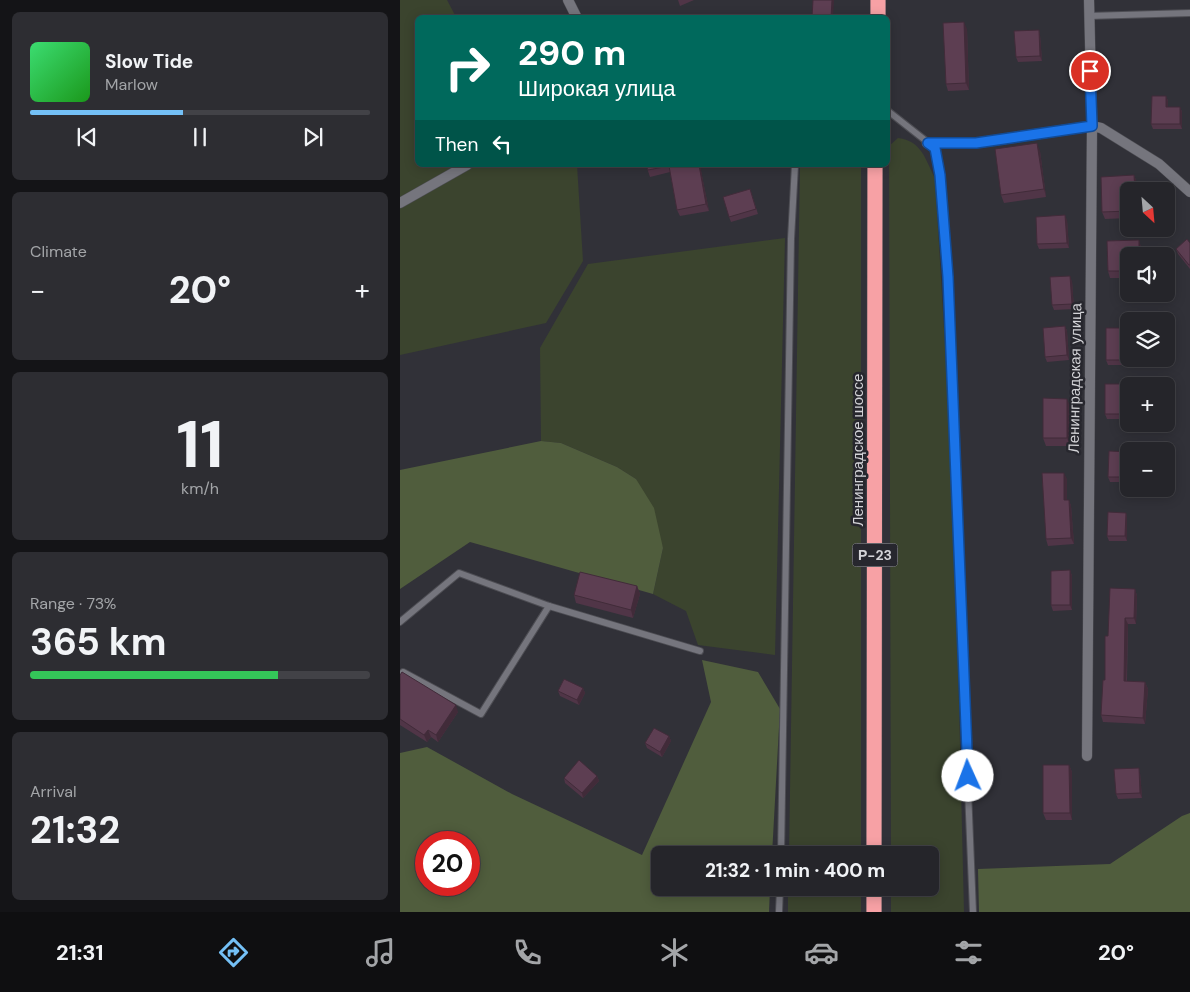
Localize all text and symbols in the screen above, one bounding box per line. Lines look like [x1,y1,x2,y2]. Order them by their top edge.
text: 290 m [518,30,626,76]
icon: right [435,35,500,100]
text: Slow Tide [105,49,193,74]
pin [1069,50,1111,92]
icon: arrive [1076,57,1104,85]
text: Marlow [105,74,158,95]
text: Широкая улица [518,74,676,103]
icon: previous [73,123,101,151]
icon: pause [186,123,214,151]
icon: next [299,123,327,151]
icon: left [488,130,516,158]
text: Then [435,132,478,157]
north arrow [1120,182,1175,238]
map controls [1120,182,1175,497]
text: Climate [30,241,87,262]
button: sound [1120,247,1175,302]
text: 20° [169,265,231,315]
text: − [30,272,45,309]
text: + [355,272,370,309]
street label: Ленинградская улица [1064,302,1086,453]
button: layers [1120,312,1175,367]
street label: Ленинградское шоссе [848,374,868,526]
button: + [1120,377,1175,432]
text: 11 [176,403,224,487]
button: − [1120,442,1175,497]
text: km/h [181,478,219,499]
road number: Р-23 [852,544,898,566]
text: Range · 73% [30,593,116,614]
text: 365 km [30,617,167,667]
position arrow [941,749,993,801]
text: Arrival [30,781,77,802]
text: 21:32 [30,805,120,855]
speed limit sign: 20 [415,831,480,896]
text: 21:32 · 1 min · 400 m [705,858,885,883]
icon: directions [216,935,251,970]
icon: music [363,935,398,970]
icon: phone [510,935,545,970]
icon: climate [657,935,692,970]
icon: car [804,935,839,970]
icon: filters [951,935,986,970]
text: 21:31 [56,938,103,967]
text: 20° [1098,938,1134,967]

